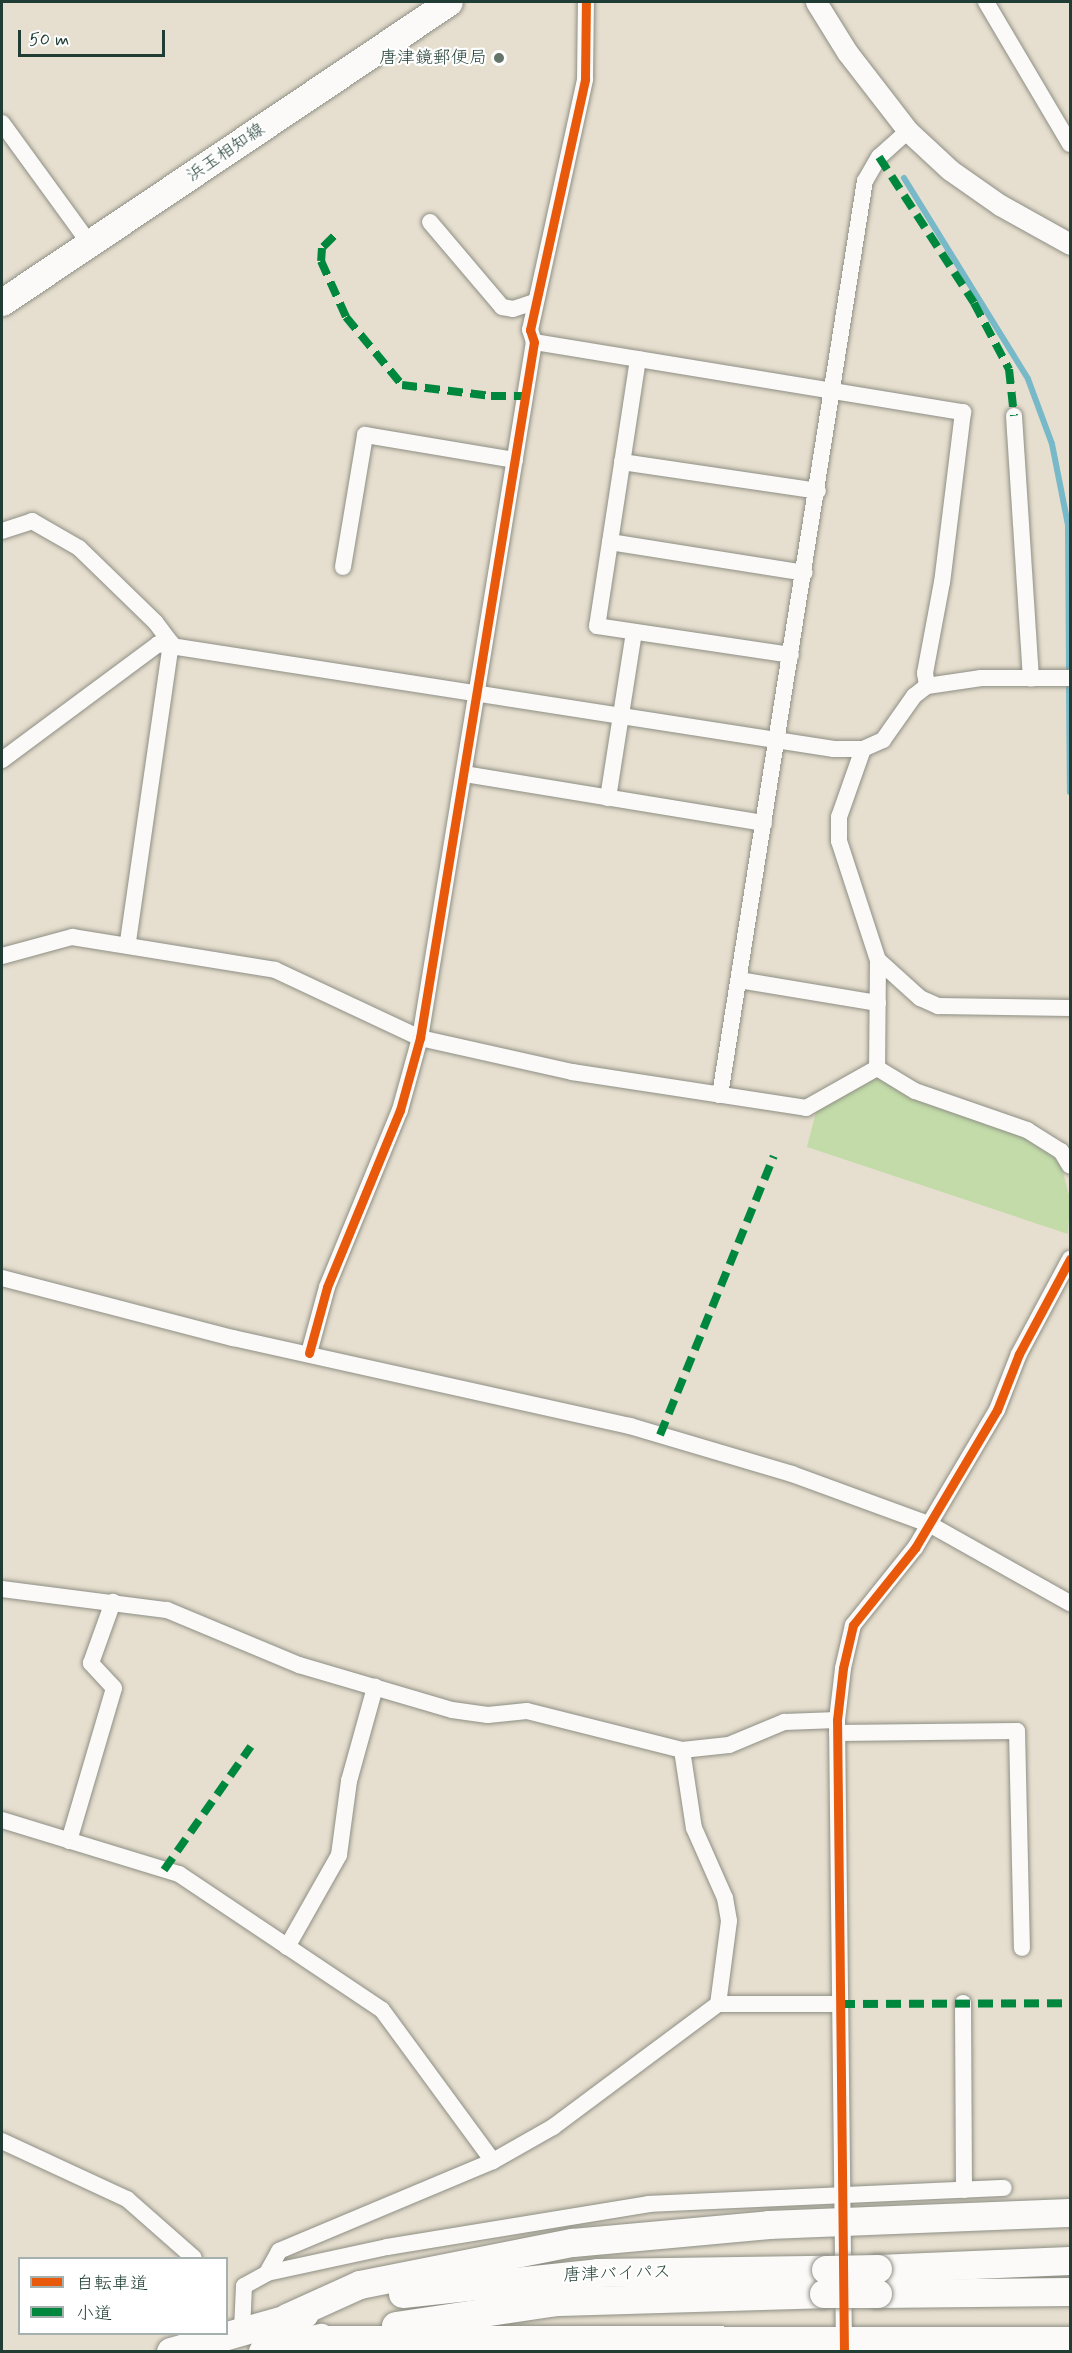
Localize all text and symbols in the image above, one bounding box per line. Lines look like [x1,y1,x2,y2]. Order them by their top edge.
scale bar [21,18,168,56]
text: 50 m [29,28,69,52]
place label: 唐津鏡郵便局 [379,47,487,69]
marker: 唐津鏡郵便局 [492,51,506,65]
street label: 浜玉相知線 [183,119,269,187]
legend [18,2257,228,2335]
street label: 唐津バイパス [563,2261,671,2287]
text: 自転車道 [76,2272,148,2296]
text: 小道 [76,2302,112,2326]

